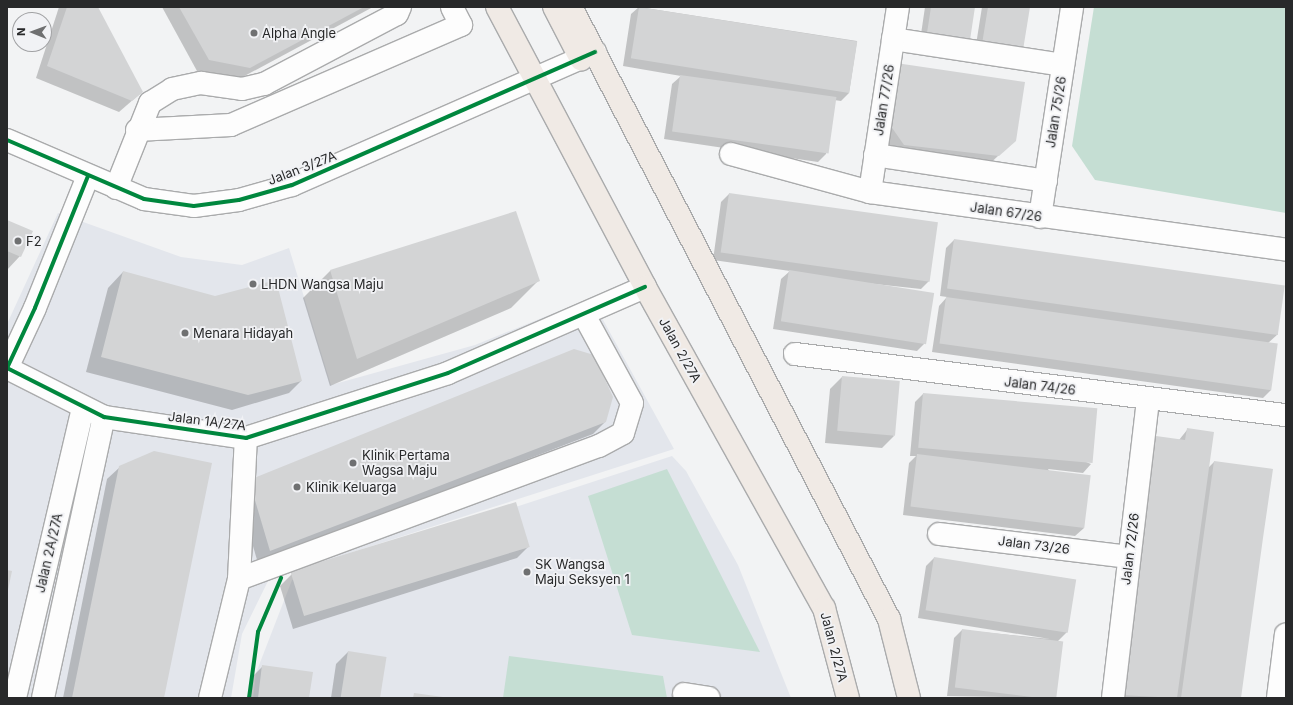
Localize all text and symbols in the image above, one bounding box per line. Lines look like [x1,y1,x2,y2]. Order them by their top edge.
north arrow [12,12,52,52]
place label: Alpha Angle [262,25,336,41]
text: N [14,27,28,36]
marker: Alpha Angle [249,28,259,38]
street label: Jalan 77/26 [871,63,897,137]
street label: Jalan 75/26 [1043,75,1069,149]
street label: Jalan 3/27A [266,148,338,188]
street label: Jalan 67/26 [969,199,1043,225]
place label: F2 [26,233,42,249]
marker: F2 [13,236,23,246]
place label: LHDN Wangsa Maju [261,276,384,292]
marker: LHDN Wangsa Maju [248,279,258,289]
street label: Jalan 2/27A [656,315,704,385]
place label: Menara Hidayah [193,325,293,341]
marker: Menara Hidayah [180,328,190,338]
street label: Jalan 74/26 [1003,374,1077,398]
street label: Jalan 1A/27A [167,408,247,434]
place label: Klinik Pertama Wagsa Maju [362,448,450,479]
marker: Klinik Pertama Wagsa Maju [347,457,359,469]
place label: Klinik Keluarga [306,479,397,495]
marker: Klinik Keluarga [291,481,303,493]
street label: Jalan 2A/27A [32,512,66,594]
street label: Jalan 72/26 [1118,512,1142,586]
street label: Jalan 73/26 [997,533,1071,557]
place label: SK Wangsa Maju Seksyen 1 [535,557,630,588]
marker: SK Wangsa Maju Seksyen 1 [522,567,532,577]
street label: Jalan 2/27A [817,610,851,684]

